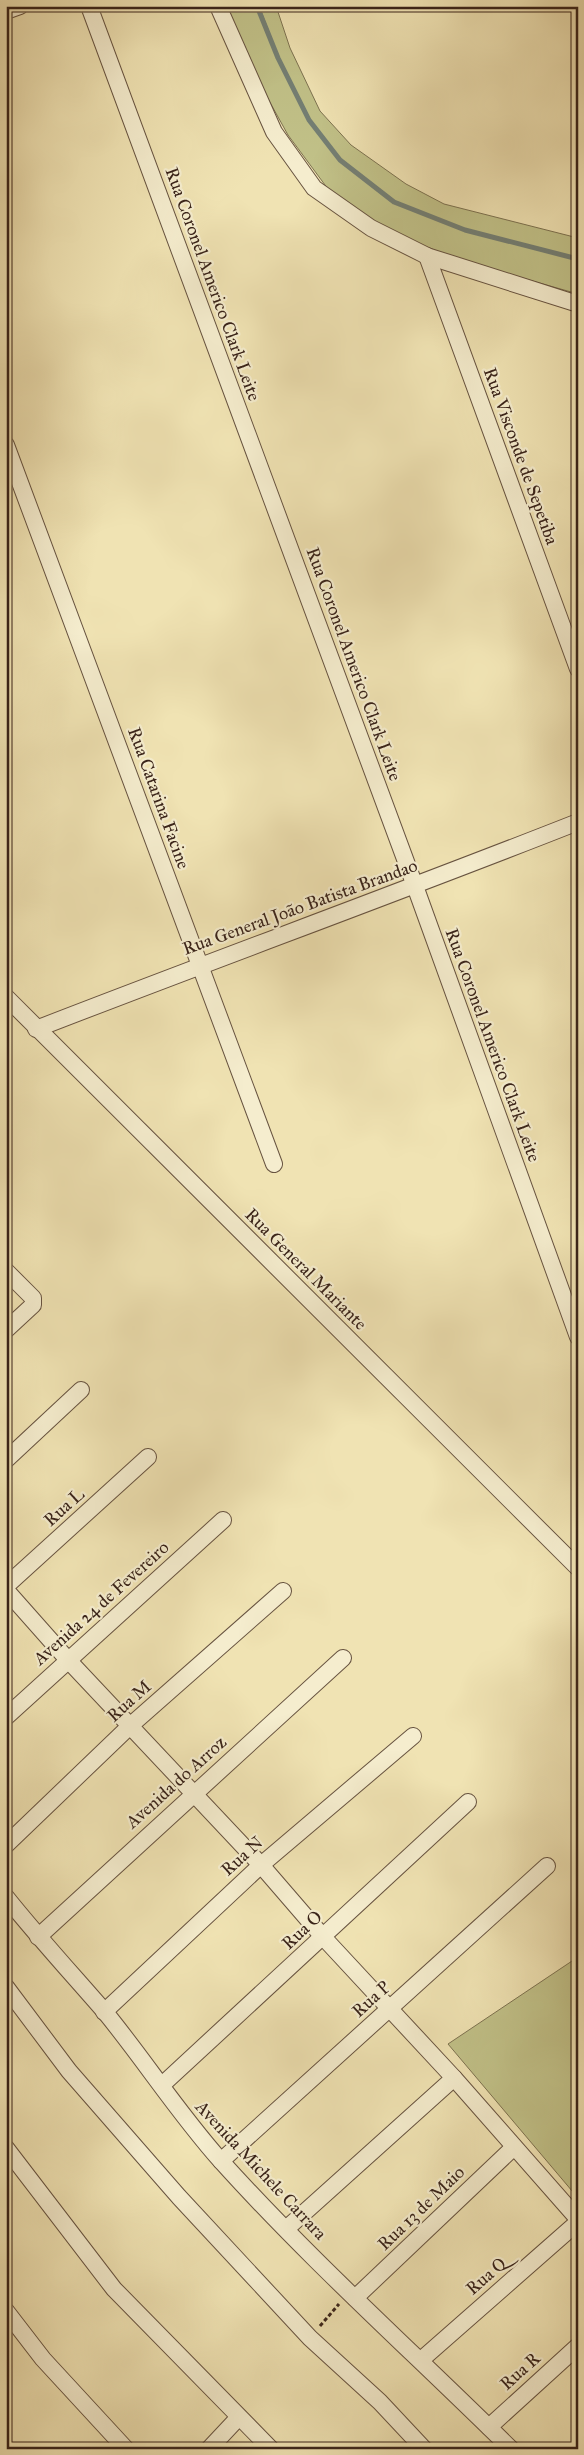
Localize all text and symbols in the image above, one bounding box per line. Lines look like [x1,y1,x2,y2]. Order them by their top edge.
street label: Rua Coronel Americo Clark Leite [160,164,266,404]
street label: Rua Visconde de Sepetiba [479,364,563,548]
street label: Rua Coronel Americo Clark Leite [301,544,407,784]
street label: Rua Catarina Facine [123,724,195,872]
street label: Rua General João Batista Brandao [180,854,421,961]
street label: Rua Coronel Americo Clark Leite [440,925,546,1165]
street label: Rua General Mariante [240,1203,372,1335]
street label: Rua L [39,1483,89,1531]
street label: Avenida 24 de Fevereiro [28,1536,173,1670]
street label: Rua M [102,1675,156,1727]
street label: Avenida do Arroz [120,1731,231,1834]
street label: Rua N [216,1831,268,1881]
street label: Rua O [277,1906,327,1954]
street label: Rua P [347,1976,395,2022]
street label: Avenida Michele Carrara [190,2095,332,2244]
street label: Rua 13 de Maio [373,2161,469,2255]
street label: Rua Q [461,2244,520,2299]
street label: Rua R [495,2346,546,2395]

